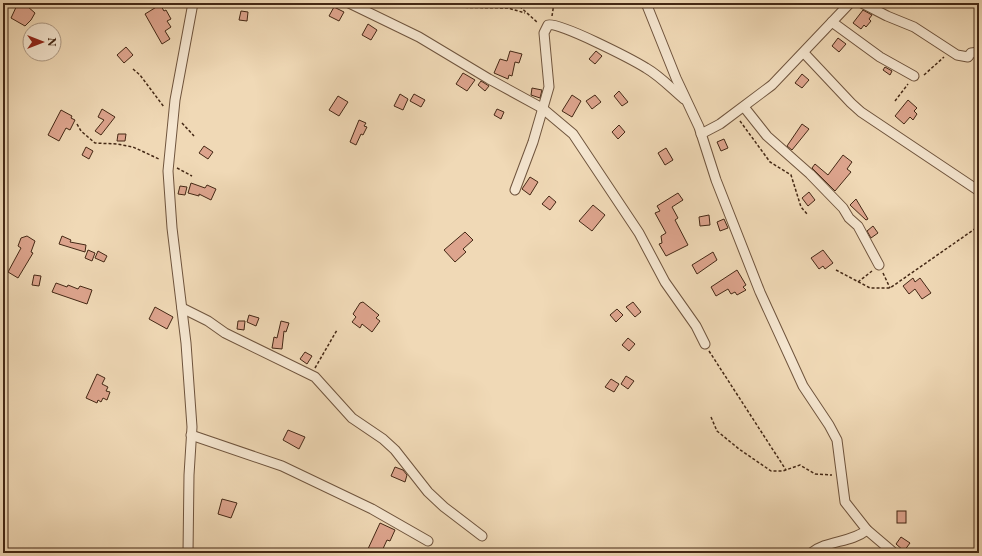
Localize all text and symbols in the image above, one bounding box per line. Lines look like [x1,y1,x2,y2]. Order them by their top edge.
north arrow [22,22,62,62]
text: N [45,38,59,47]

